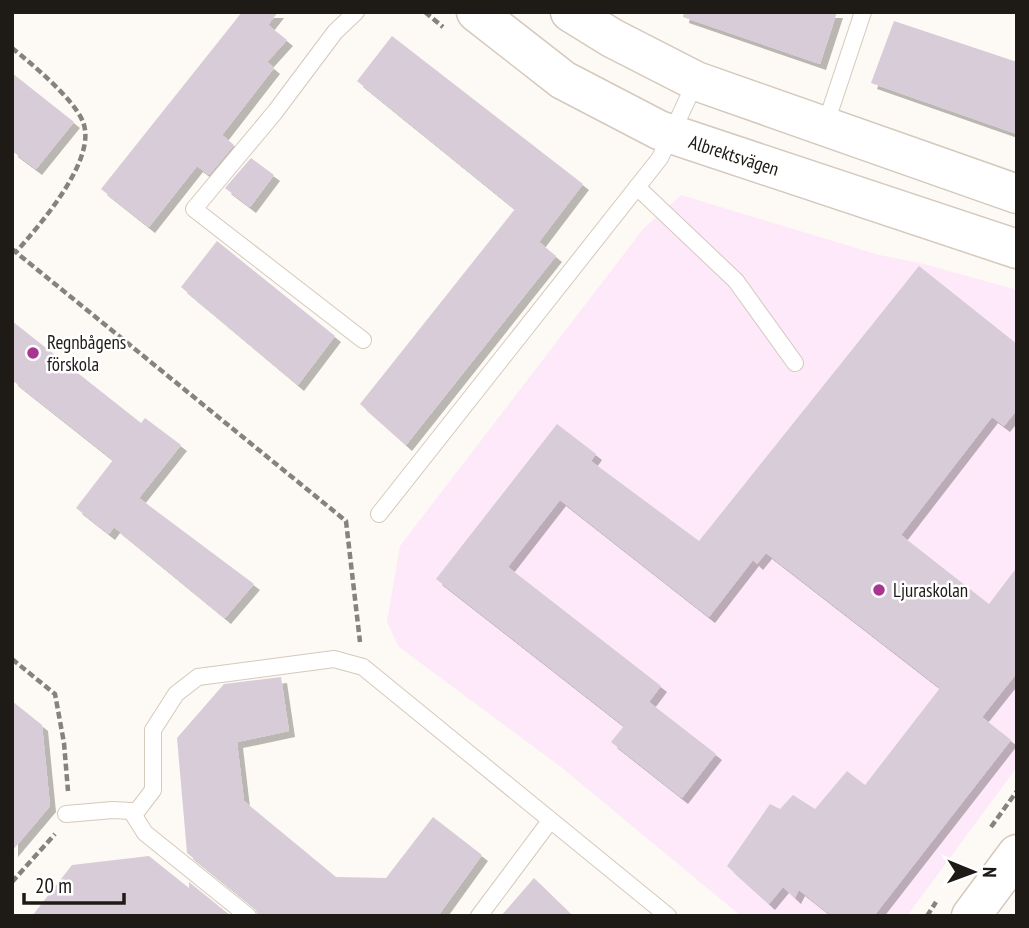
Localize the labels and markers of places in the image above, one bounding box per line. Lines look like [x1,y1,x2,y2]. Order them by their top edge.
place label: Regnbågens förskola [47,330,126,376]
marker: Regnbågens förskola [25,345,41,361]
place label: Ljuraskolan [893,578,968,602]
marker: Ljuraskolan [871,582,887,598]

